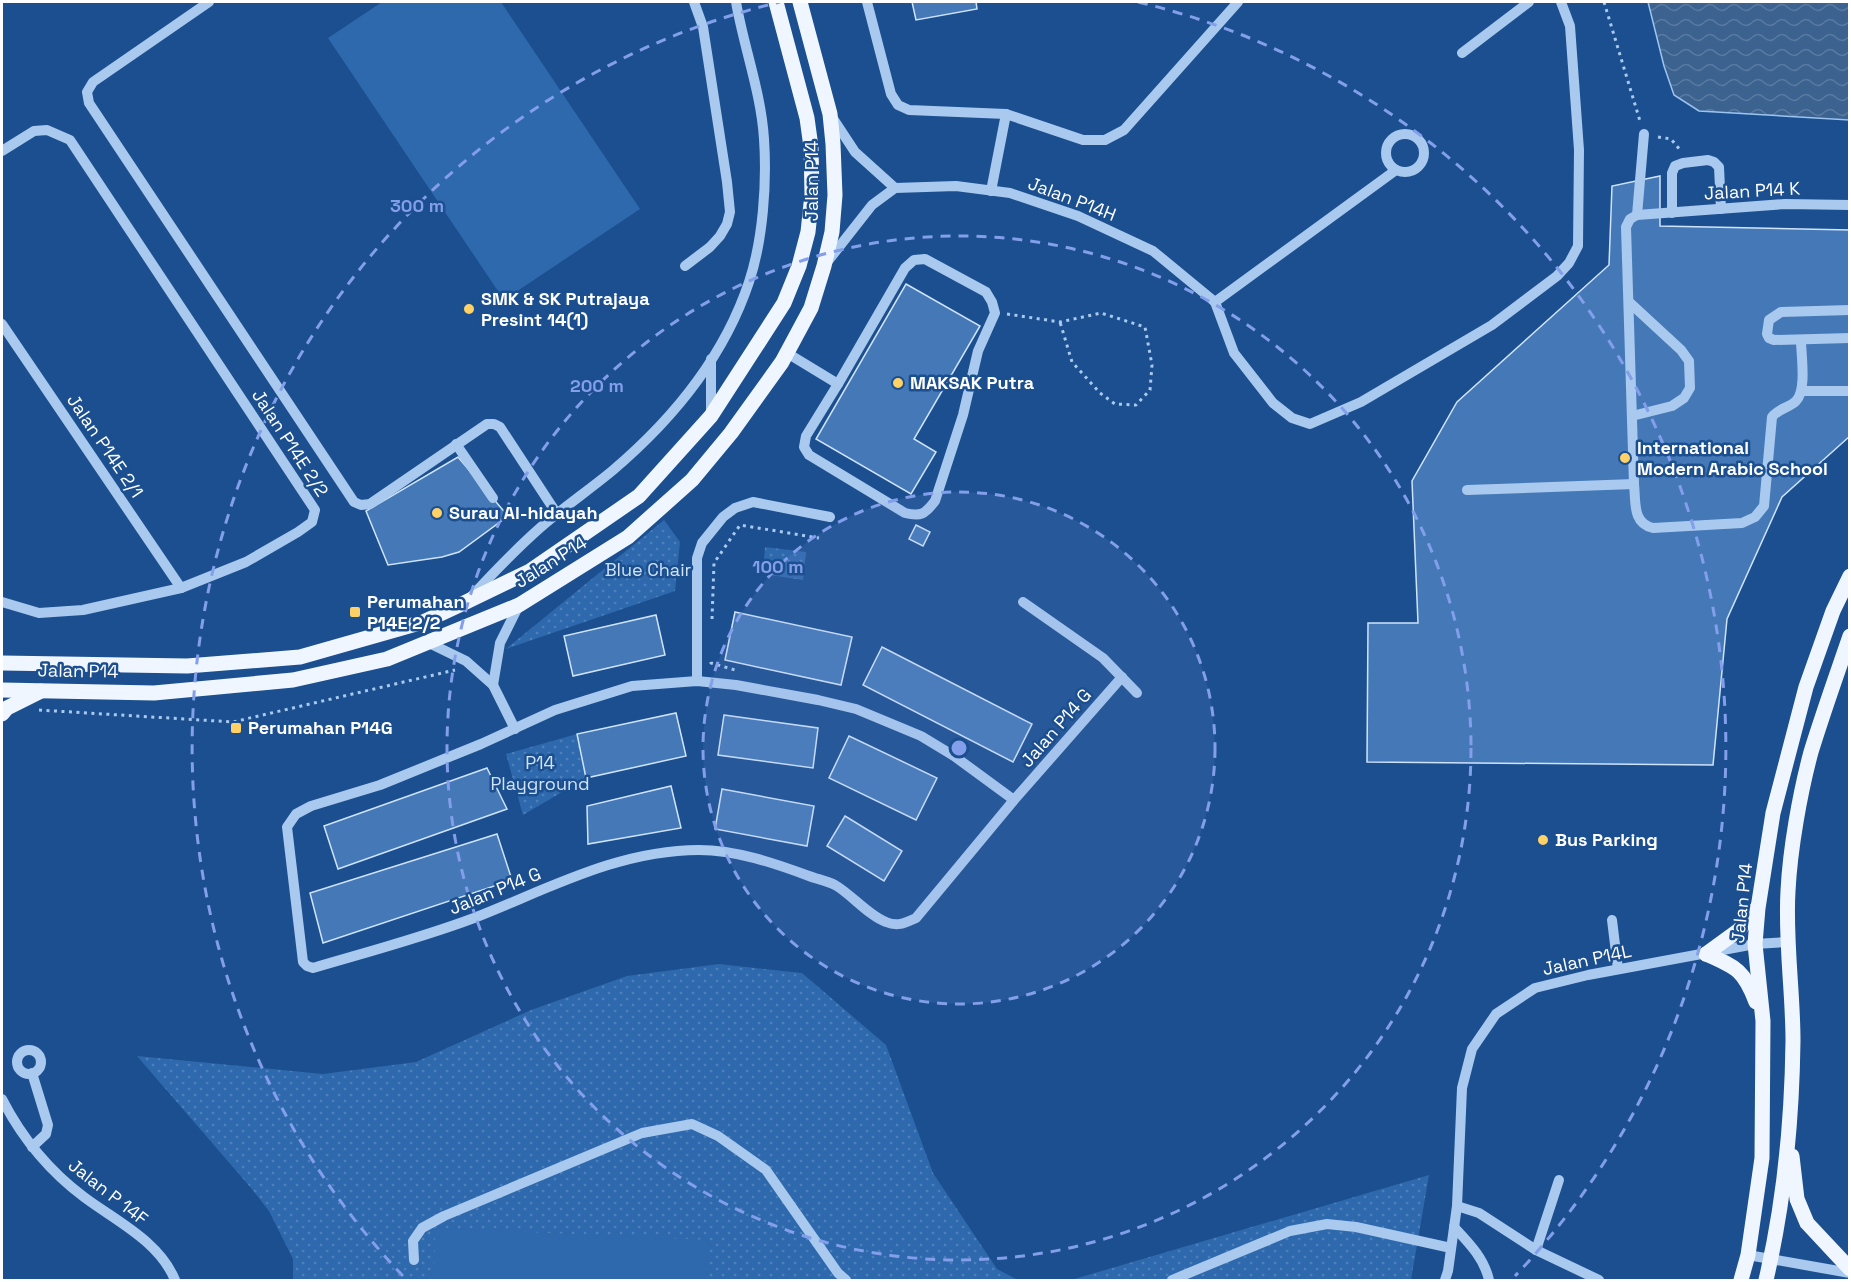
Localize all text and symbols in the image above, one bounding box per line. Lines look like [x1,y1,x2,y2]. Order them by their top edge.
street label: Jalan P14 [800,141,823,221]
street label: Jalan P14H [1025,171,1119,226]
street label: Jalan P14 K [1703,176,1801,205]
text: 300 m [390,194,444,217]
place label: SMK & SK Putrajaya Presint 14(1) [481,287,650,331]
marker: SMK & SK Putrajaya Presint 14(1) [462,302,476,316]
place label: MAKSAK Putra [910,371,1035,394]
text: 200 m [570,374,624,397]
marker: MAKSAK Putra [891,376,905,390]
street label: Jalan P14E 2/2 [247,385,334,501]
street label: Jalan P14E 2/1 [62,389,149,502]
place label: International Modern Arabic School [1637,436,1828,480]
marker: International Modern Arabic School [1618,451,1632,465]
place label: Surau Al-hidayah [449,501,598,524]
marker: Surau Al-hidayah [430,506,444,520]
street label: Jalan P14 [510,530,591,593]
text: 100 m [752,555,804,578]
park label: Blue Chair [605,558,692,581]
place label: Perumahan P14E 2/2 [367,590,465,634]
marker: Perumahan P14E 2/2 [348,605,362,619]
street label: Jalan P14 [38,658,119,683]
street label: Jalan P14 G [1015,683,1096,772]
place label: Perumahan P14G [248,716,393,739]
marker: Perumahan P14G [229,721,243,735]
centre of rings [949,738,969,758]
park label: P14 Playground [490,751,590,795]
place label: Bus Parking [1555,828,1658,851]
marker: Bus Parking [1536,833,1550,847]
street label: Jalan P14 G [445,862,544,919]
street label: Jalan P14 [1726,862,1757,944]
street label: Jalan P14L [1540,939,1634,980]
street label: Jalan P 14F [64,1153,153,1230]

